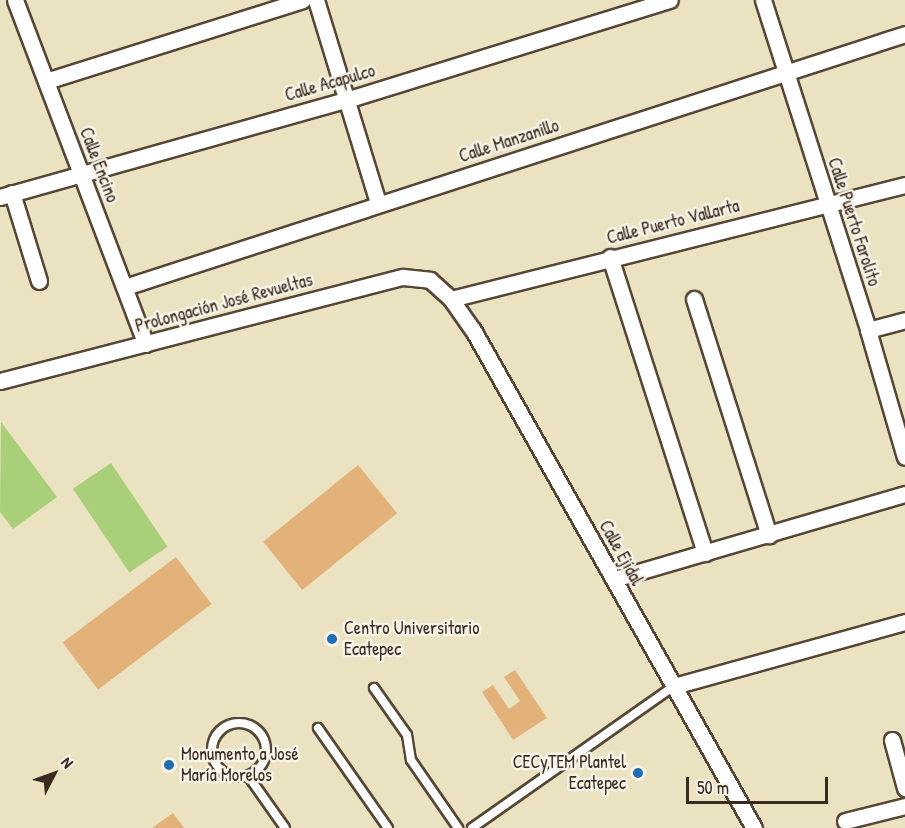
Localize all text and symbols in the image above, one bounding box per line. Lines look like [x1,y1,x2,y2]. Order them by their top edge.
street label: Calle Acapulco [282,60,378,106]
street label: Calle Manzanillo [456,115,562,167]
street label: Calle Encino [75,124,123,206]
street label: Calle Puerto Farolito [823,155,885,289]
street label: Calle Puerto Vallarta [605,195,741,249]
street label: Prolongación José Revueltas [133,269,315,337]
street label: Calle Ejidal [594,517,648,589]
place label: Centro Universitario Ecatepec [344,618,479,660]
marker: Centro Universitario Ecatepec [325,632,339,646]
north arrow [24,744,84,804]
place label: Monumento a José María Morelos [181,744,299,786]
text: N [56,752,79,773]
place label: CECyTEM Plantel Ecatepec [513,752,626,795]
marker: Monumento a José María Morelos [162,758,176,772]
scale bar [689,765,832,803]
marker: CECyTEM Plantel Ecatepec [631,766,645,780]
text: 50 m [697,775,729,800]

